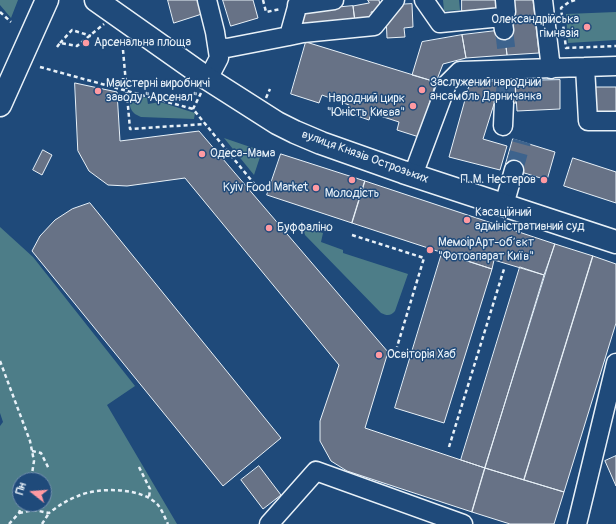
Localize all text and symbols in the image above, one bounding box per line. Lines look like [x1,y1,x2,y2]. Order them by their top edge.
place label: Олександрійська гімназія [491,13,579,41]
marker: Олександрійська гімназія [582,22,592,32]
place label: Арсенальна площа [94,36,191,50]
marker: Арсенальна площа [81,38,91,48]
place label: Заслужений народний ансамбль Дарничанка [430,76,542,104]
place label: Майстерні виробничі заводу "Арсенал" [106,77,210,105]
marker: Заслужений народний ансамбль Дарничанка [417,85,427,95]
marker: Майстерні виробничі заводу "Арсенал" [93,86,103,96]
place label: Народний цирк "Юність Києва" [327,92,405,120]
marker: Народний цирк "Юність Києва" [408,101,418,111]
street label: вулиця Князів Острозьких [300,127,430,187]
place label: Одеса-Мама [210,147,275,161]
marker: Одеса-Мама [197,149,207,159]
place label: П. М. Нестеров [460,173,536,187]
marker: Молодiсть [347,175,357,185]
marker: П. М. Нестеров [539,175,549,185]
place label: Kyiv Food Market [223,181,308,195]
marker: Kyiv Food Market [311,183,321,193]
place label: Молодiсть [325,187,379,201]
place label: Касаційний адміністративний суд [475,206,584,234]
marker: Касаційний адміністративний суд [462,215,472,225]
place label: Буффаліно [277,221,333,235]
marker: Буффаліно [264,223,274,233]
place label: МемоірАрт-обʼєкт "Фотоапарат Київ" [438,236,534,264]
marker: МемоірАрт-обʼєкт "Фотоапарат Київ" [425,245,435,255]
place label: Освіторія Хаб [387,348,456,362]
marker: Освіторія Хаб [374,350,384,360]
north arrow [12,472,52,512]
text: Пн [13,481,29,496]

